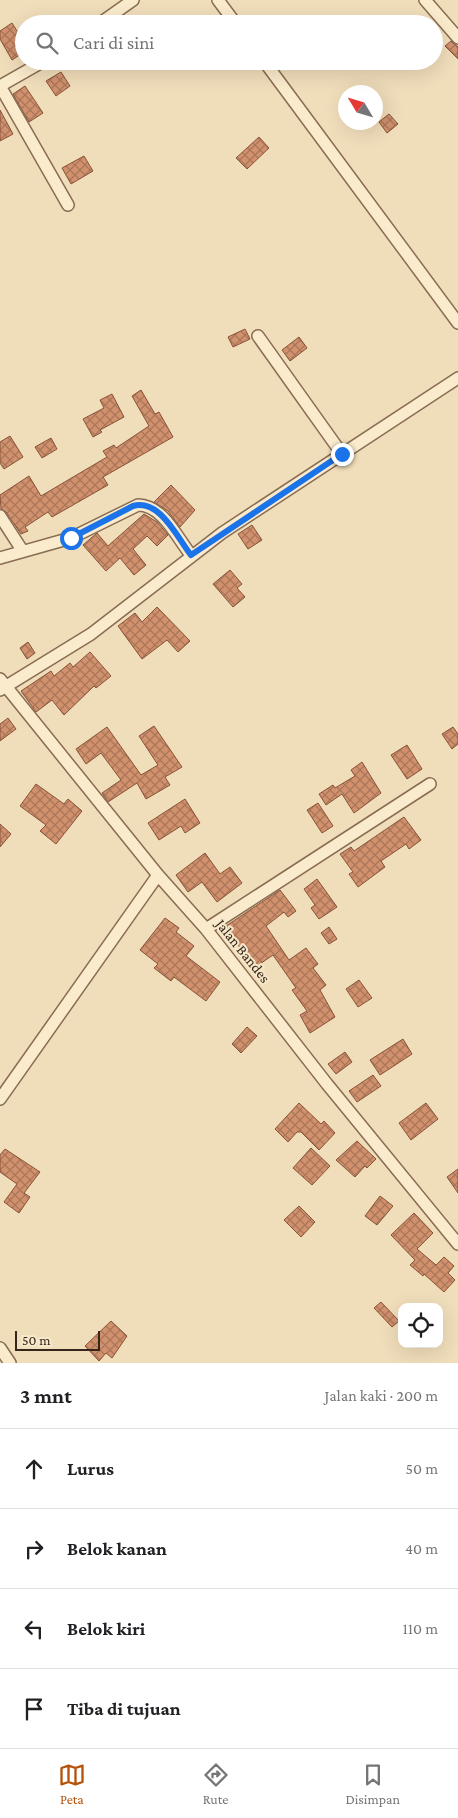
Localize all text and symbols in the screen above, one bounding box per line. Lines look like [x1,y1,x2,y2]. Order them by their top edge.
search box [15,15,443,70]
icon: search [33,29,61,57]
text: Cari di sini [73,32,154,53]
north arrow [338,85,383,130]
route end [331,443,354,466]
route start [60,527,83,550]
street label: Jalan Bandes [211,915,273,987]
map controls [398,1303,443,1348]
button: locate [398,1303,443,1348]
scale bar [15,1328,100,1351]
text: 50 m [22,1332,50,1348]
text: 3 mnt [20,1384,72,1408]
text: Jalan kaki · 200 m [324,1387,438,1404]
icon: ahead [20,1455,48,1483]
text: Lurus [67,1458,114,1479]
text: 50 m [406,1460,438,1477]
icon: right [20,1535,48,1563]
text: Belok kanan [67,1538,167,1559]
text: 40 m [405,1540,438,1557]
icon: left [20,1615,48,1643]
text: Belok kiri [67,1618,145,1639]
text: 110 m [402,1620,438,1637]
icon: arrive [20,1695,48,1723]
text: Tiba di tujuan [67,1698,181,1719]
tab: Peta [58,1761,86,1807]
tab: Rute [202,1761,230,1807]
tab: Disimpan [345,1761,400,1807]

